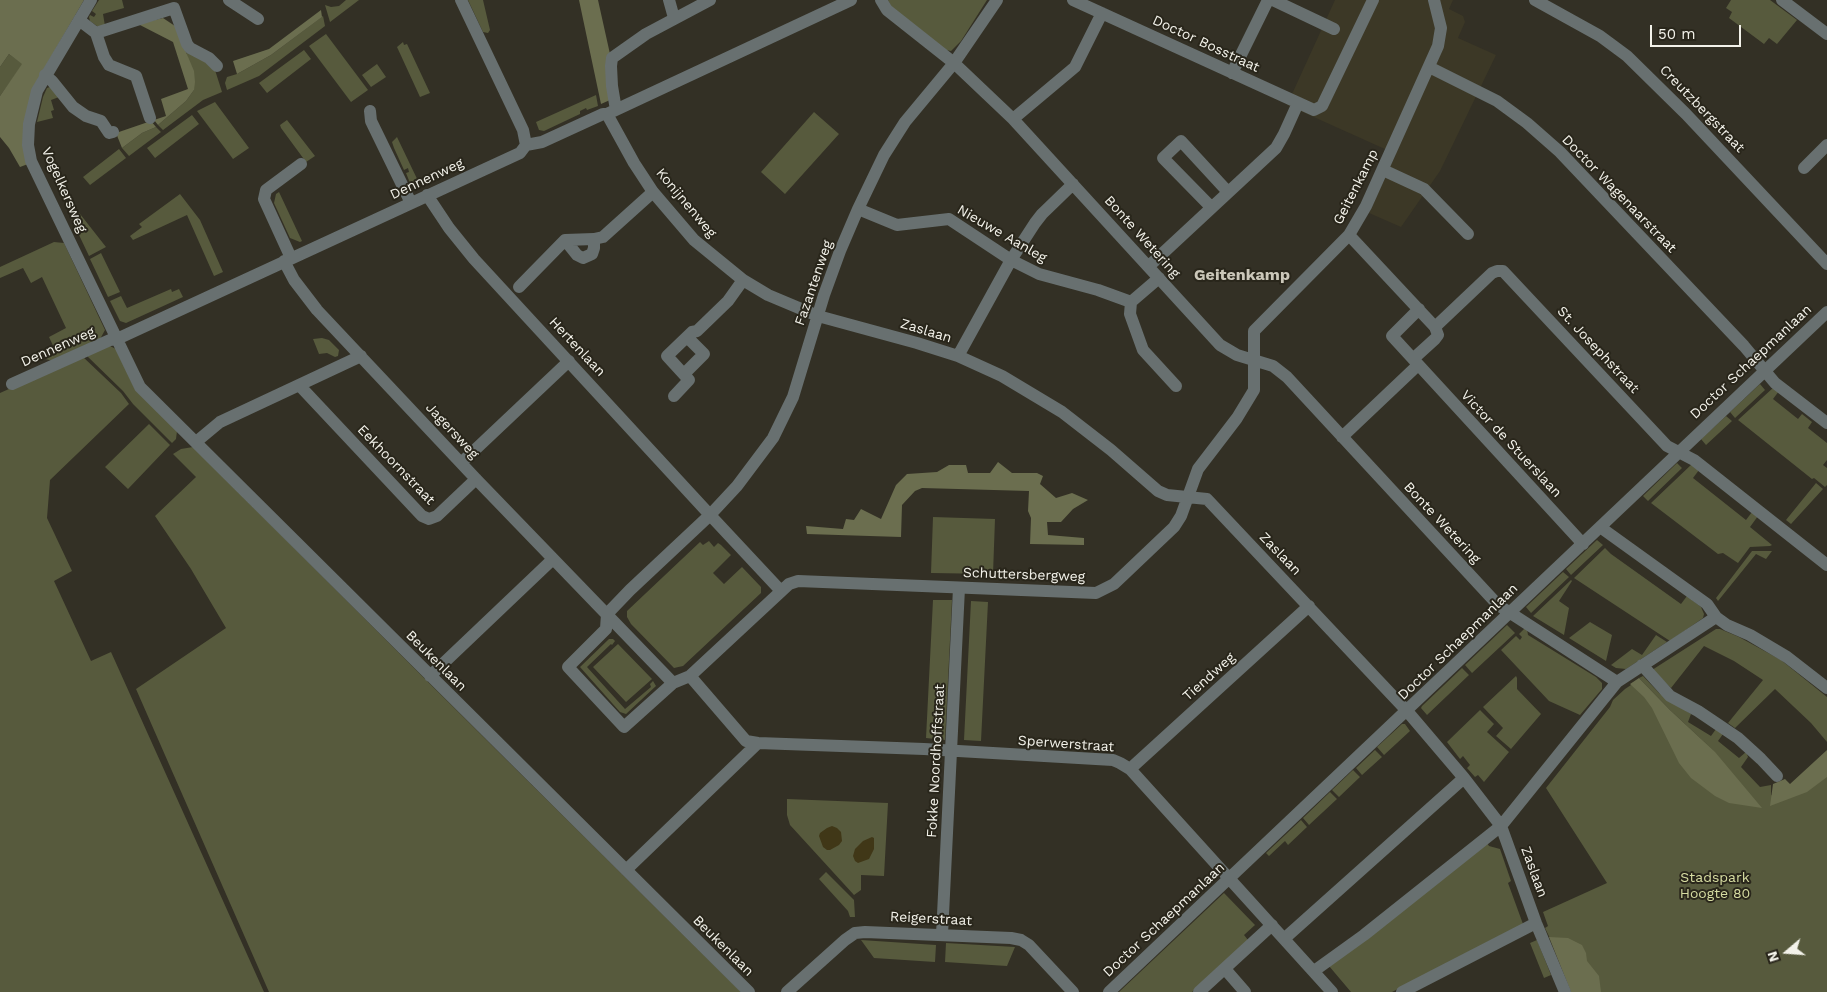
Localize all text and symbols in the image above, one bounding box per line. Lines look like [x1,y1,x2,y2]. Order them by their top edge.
street label: Doctor Bosstraat [1150,12,1262,76]
scale bar [1652,15,1743,47]
text: 50 m [1658,25,1695,43]
street label: Creutzbergstraat [1656,62,1748,156]
street label: Doctor Wagenaarstraat [1558,131,1680,257]
street label: Vogelkersweg [38,145,90,235]
street label: Geitenkamp [1330,146,1382,228]
street label: Dennenweg [388,155,466,203]
street label: Konijnenweg [652,165,720,241]
street label: Bonte Wetering [1101,192,1183,282]
street label: Nieuwe Aanleg [954,202,1050,266]
street label: Fazantenweg [792,238,836,328]
district label: Geitenkamp [1194,265,1290,285]
street label: Doctor Schaepmanlaan [1687,301,1815,423]
street label: St. Josephstraat [1553,303,1643,397]
street label: Hertenlaan [545,314,609,380]
street label: Zaslaan [898,315,954,347]
street label: Dennenweg [18,323,98,371]
street label: Victor de Stuerslaan [1457,387,1565,501]
street label: Jagersweg [422,399,482,463]
street label: Eekhoornstraat [354,422,438,508]
street label: Bonte Wetering [1400,479,1484,567]
street label: Zaslaan [1256,529,1304,579]
street label: Schuttersbergweg [963,564,1085,586]
street label: Doctor Schaepmanlaan [1395,580,1521,704]
street label: Beukenlaan [402,627,470,695]
street label: Tiendweg [1179,649,1239,705]
street label: Fokke Noordhoffstraat [924,684,948,838]
street label: Sperwerstraat [1017,732,1115,756]
street label: Zaslaan [1517,844,1551,900]
street label: Doctor Schaepmanlaan [1100,859,1228,981]
park label: Stadspark Hoogte 80 [1680,870,1750,902]
street label: Reigerstraat [890,908,972,930]
street label: Beukenlaan [689,912,757,980]
north arrow [1762,927,1812,977]
text: N [1764,949,1782,964]

